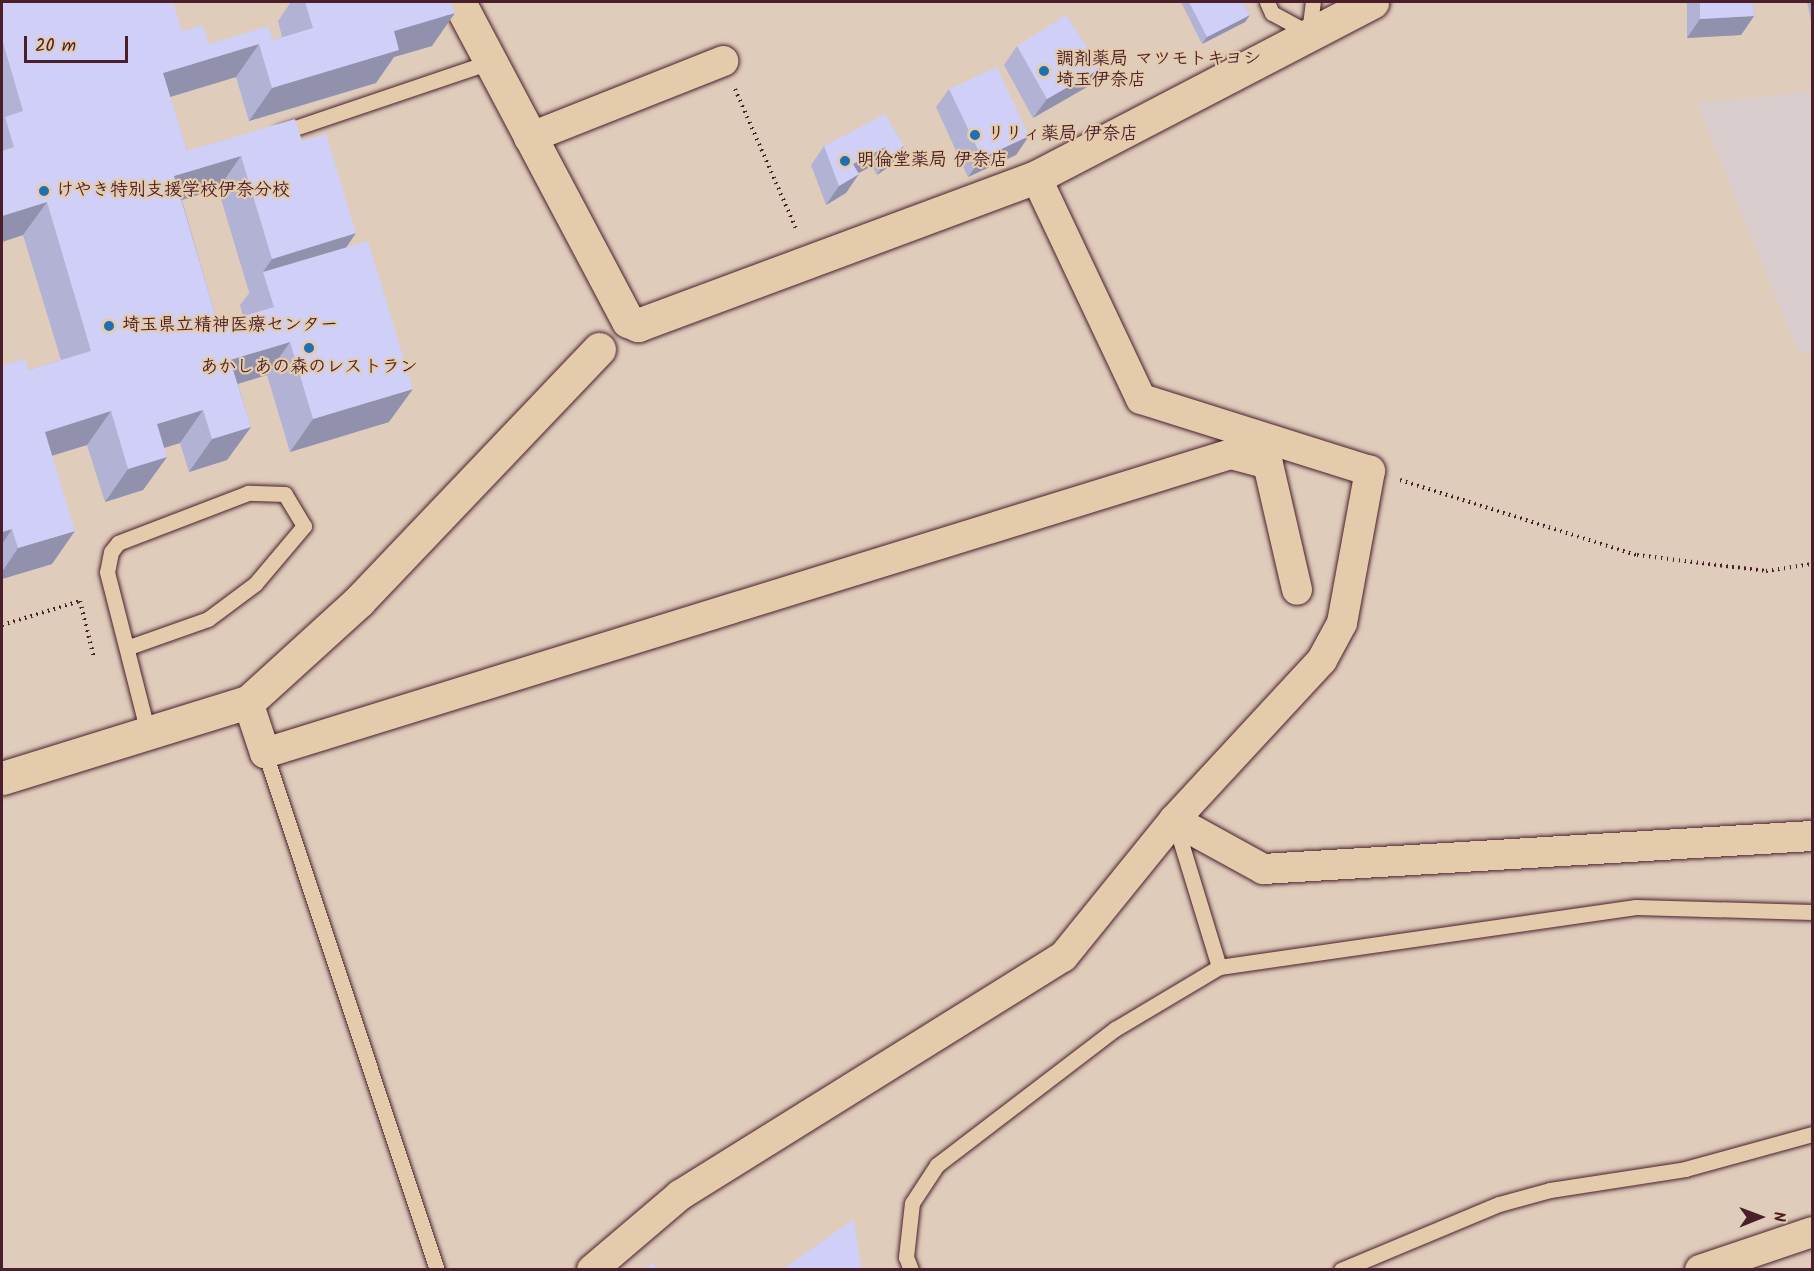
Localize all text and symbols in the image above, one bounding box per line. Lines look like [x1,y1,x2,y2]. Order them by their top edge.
scale bar [27,24,130,62]
text: 20 m [35,32,76,61]
place label: 調剤薬局 マツモトキヨシ 埼玉伊奈店 [1056,50,1261,92]
marker: 調剤薬局 マツモトキヨシ 埼玉伊奈店 [1037,64,1051,78]
place label: リリィ薬局 伊奈店 [987,124,1138,146]
marker: リリィ薬局 伊奈店 [968,128,982,142]
place label: 明倫堂薬局 伊奈店 [857,150,1008,172]
marker: 明倫堂薬局 伊奈店 [838,154,852,168]
place label: けやき特別支援学校伊奈分校 [56,180,290,202]
marker: けやき特別支援学校伊奈分校 [37,184,51,198]
place label: 埼玉県立精神医療センター [122,315,338,337]
marker: 埼玉県立精神医療センター [100,317,118,335]
marker: あかしあの森のレストラン [302,341,316,355]
place label: あかしあの森のレストラン [201,357,417,379]
north arrow [1730,1187,1790,1247]
text: N [1766,1211,1791,1222]

